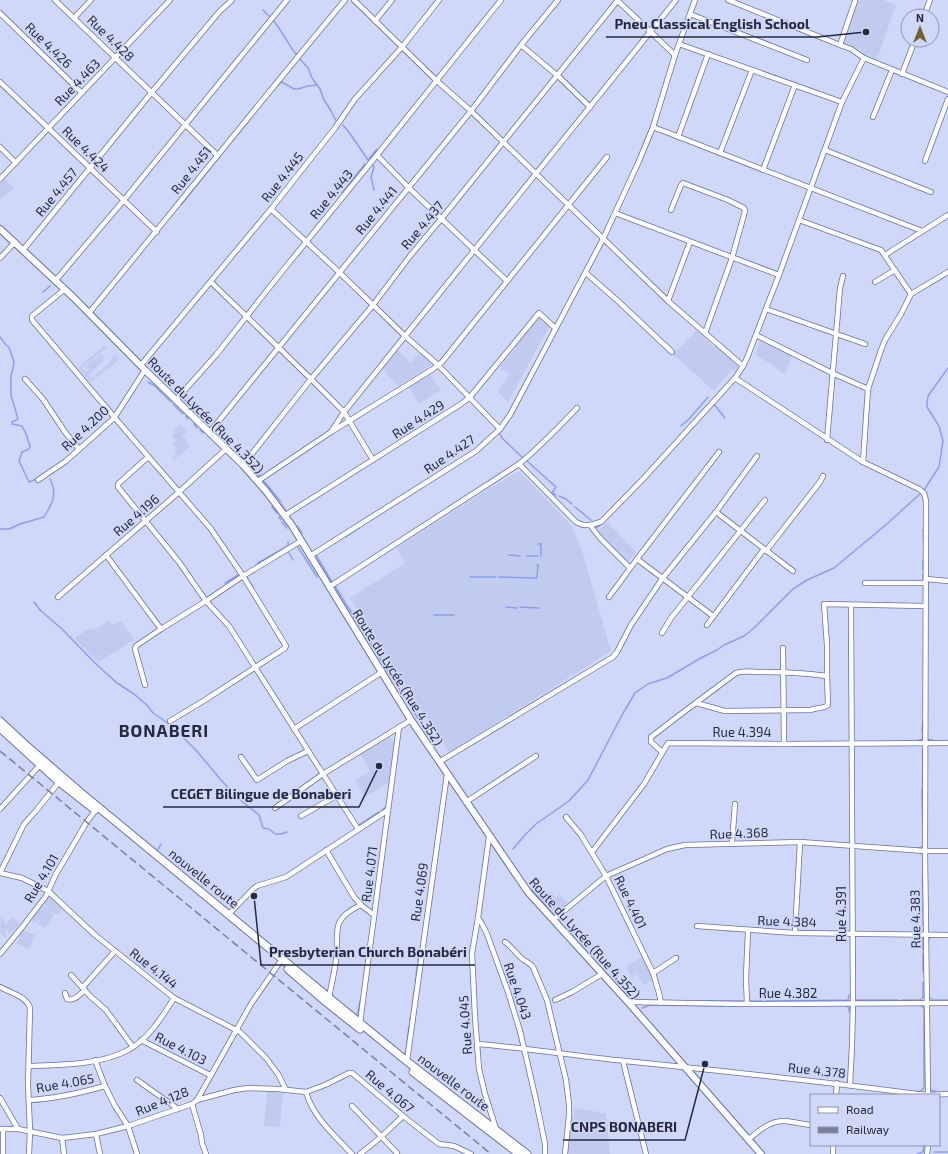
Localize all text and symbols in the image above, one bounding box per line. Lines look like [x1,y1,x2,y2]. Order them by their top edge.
north arrow [900,8,940,48]
callout: Pneu Classical English School [606,11,817,37]
text: N [916,11,924,24]
street label: Rue 4.428 [84,12,138,64]
text: Pneu Classical English School [614,15,810,32]
street label: Rue 4.426 [22,19,76,71]
street label: Rue 4.463 [51,55,103,109]
street label: Rue 4.424 [59,123,113,175]
street label: Rue 4.451 [167,143,215,197]
street label: Rue 4.445 [257,149,307,205]
street label: Rue 4.457 [32,164,81,219]
street label: Rue 4.443 [306,166,356,222]
street label: Rue 4.441 [352,183,400,237]
street label: Rue 4.437 [397,197,447,252]
street label: Route du Lycée (Rue 4.352) [145,354,267,476]
street label: Rue 4.429 [389,396,447,442]
street label: Rue 4.200 [58,402,112,454]
street label: Rue 4.427 [420,431,478,477]
street label: Rue 4.196 [110,491,162,539]
street label: Route du Lycée (Rue 4.352) [349,606,447,748]
district label: BONABERI [119,720,209,740]
street label: Rue 4.394 [713,724,771,740]
callout: CEGET Bilingue de Bonaberi [163,781,359,807]
text: CEGET Bilingue de Bonaberi [171,785,351,802]
street label: Rue 4.368 [709,824,769,842]
street label: nouvelle route [166,845,242,911]
street label: Rue 4.071 [358,845,380,903]
street label: Rue 4.101 [20,851,62,905]
street label: Rue 4.069 [407,862,431,922]
street label: Rue 4.401 [611,873,651,931]
street label: Route du Lycée (Rue 4.352) [526,874,644,1002]
street label: Rue 4.391 [833,886,849,942]
street label: Rue 4.383 [906,890,924,948]
street label: Rue 4.384 [757,912,817,930]
callout: Presbyterian Church Bonabéri [261,939,475,965]
text: Presbyterian Church Bonabéri [269,943,467,960]
street label: Rue 4.144 [127,944,181,992]
street label: Rue 4.043 [501,960,535,1022]
street label: Rue 4.382 [759,985,817,1001]
street label: Rue 4.045 [455,995,475,1055]
street label: Rue 4.103 [152,1028,210,1068]
street label: nouvelle route [415,1050,493,1114]
street label: Rue 4.378 [787,1059,847,1081]
street label: Rue 4.067 [363,1066,418,1116]
street label: Rue 4.065 [35,1070,95,1096]
street label: Rue 4.128 [133,1083,191,1119]
legend [810,1094,940,1146]
text: Road [846,1102,874,1116]
callout: CNPS BONABERI [563,1114,685,1140]
text: CNPS BONABERI [571,1118,677,1135]
text: Railway [846,1122,890,1136]

